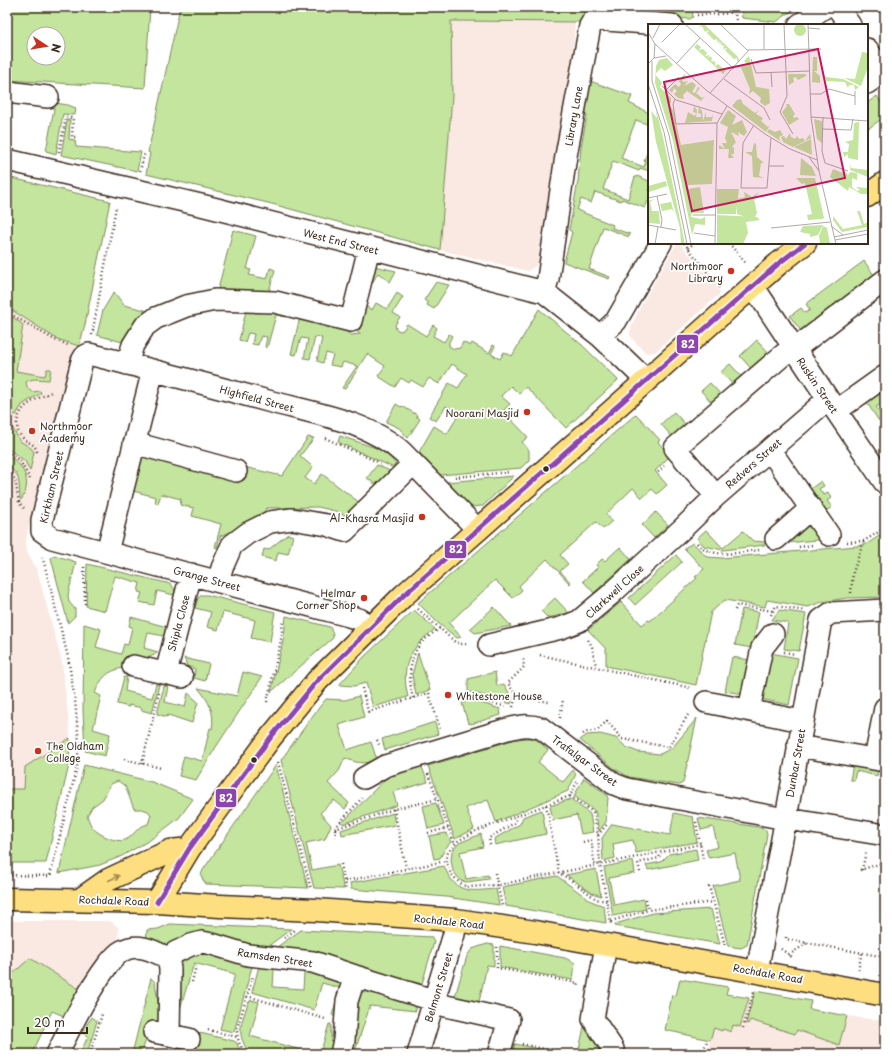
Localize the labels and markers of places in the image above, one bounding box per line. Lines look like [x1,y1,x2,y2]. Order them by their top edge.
place label: Northmoor Library [671,258,723,285]
marker: Northmoor Library [726,266,736,276]
place label: Noorani Masjid [445,405,519,420]
marker: Noorani Masjid [522,407,532,417]
place label: Northmoor Academy [40,418,93,445]
marker: Northmoor Academy [27,426,37,436]
unlabelled marker [541,464,551,474]
place label: Al-Khasra Masjid [330,510,414,525]
marker: Al-Khasra Masjid [417,512,427,522]
place label: Helmar Corner Shop [296,585,356,612]
marker: Helmar Corner Shop [359,593,369,603]
place label: Whitestone House [456,688,543,703]
marker: Whitestone House [443,690,453,700]
place label: The Oldham College [46,738,104,765]
marker: The Oldham College [33,746,43,756]
unlabelled marker [249,755,259,765]

